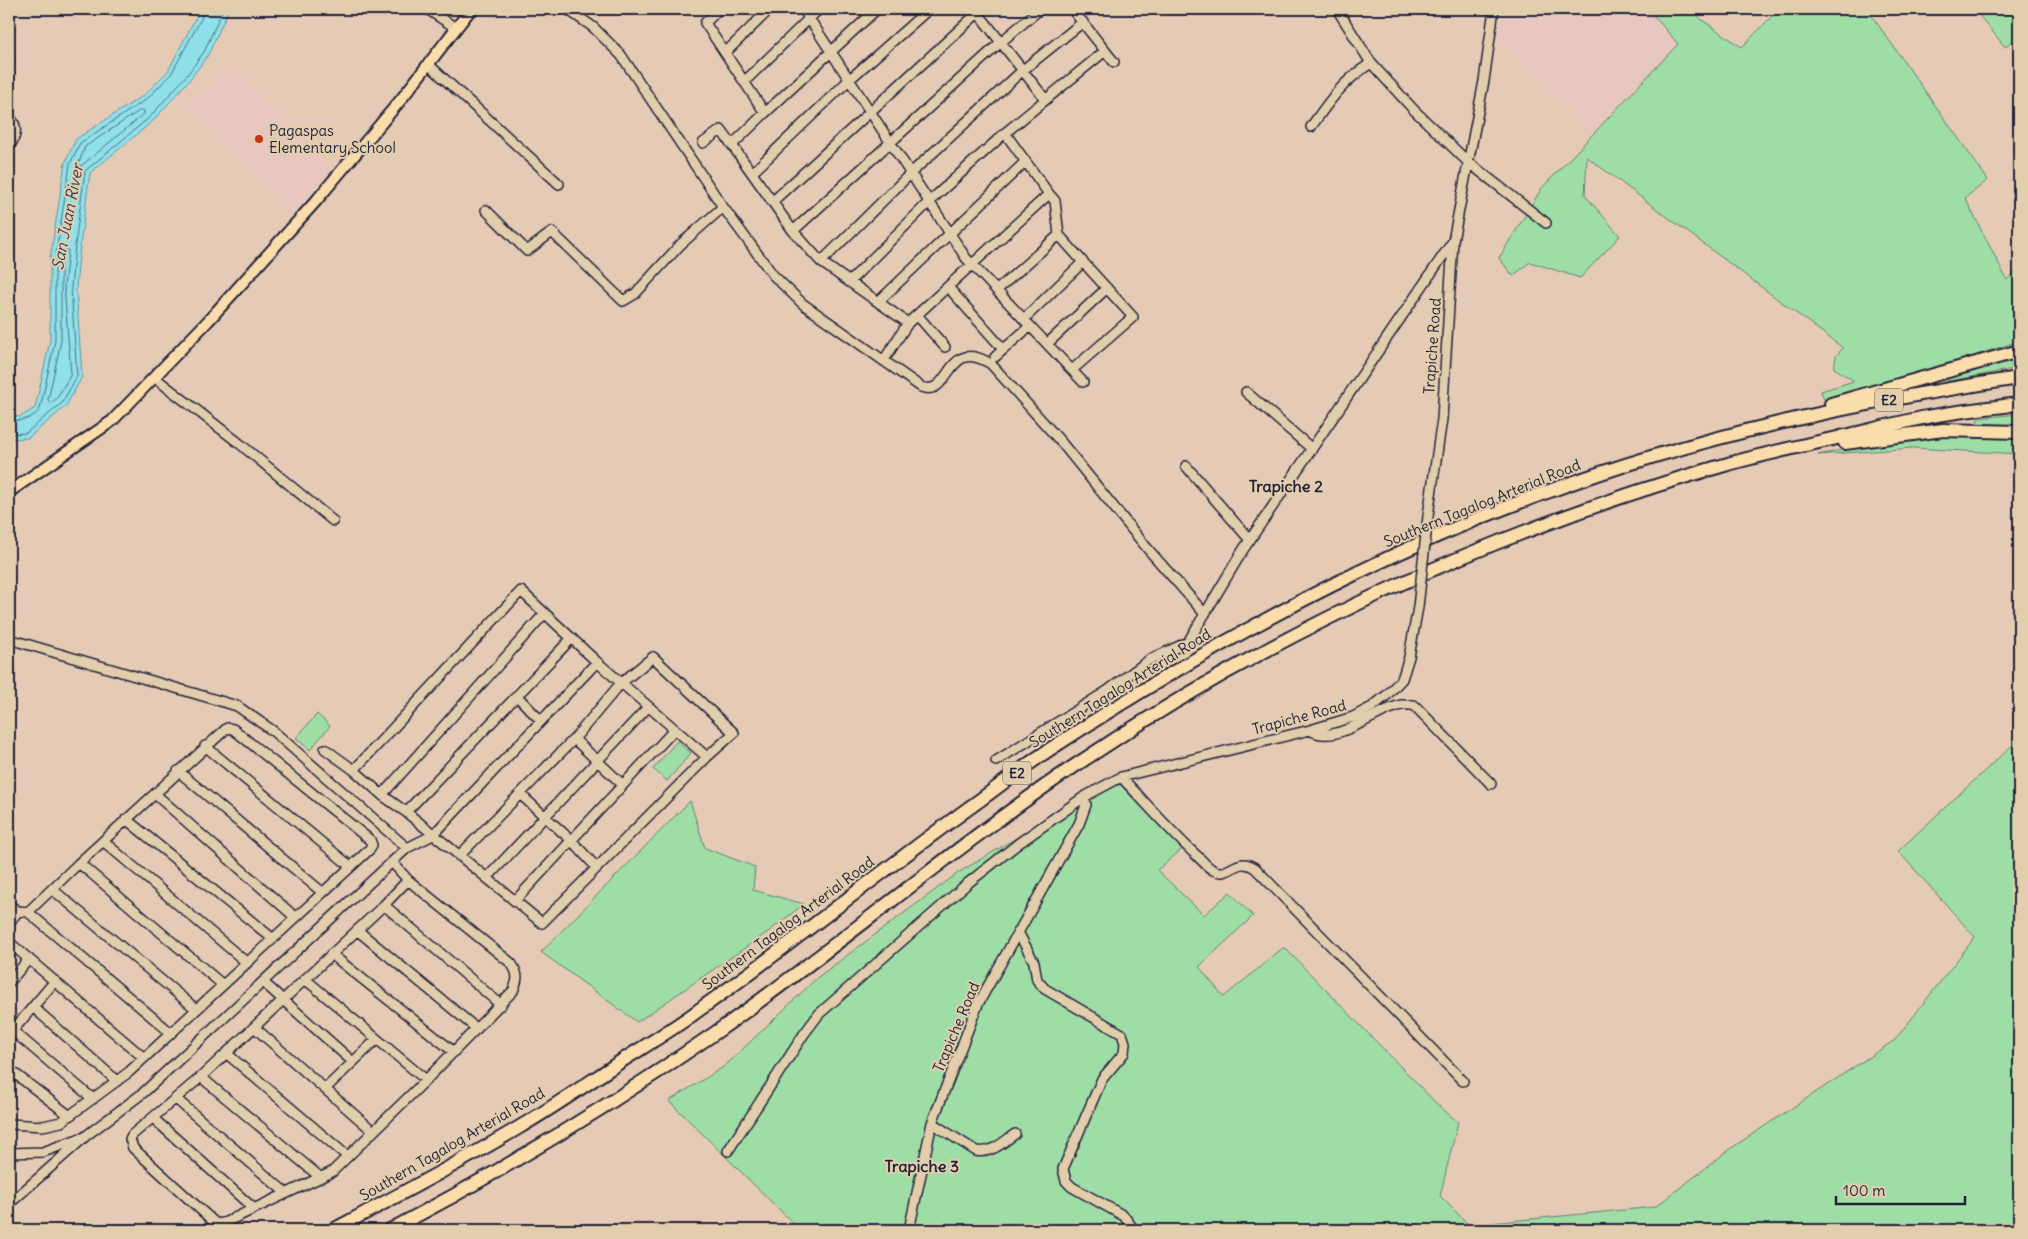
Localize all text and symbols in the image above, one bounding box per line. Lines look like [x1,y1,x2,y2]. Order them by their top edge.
place label: Pagaspas Elementary School [269,121,396,157]
marker: Pagaspas Elementary School [253,133,265,145]
water label: San Juan River [47,160,88,272]
street label: Trapiche Road [1419,297,1445,395]
road number: E2 [1875,388,1903,412]
street label: Southern Tagalog Arterial Road [1381,455,1583,551]
district label: Trapiche 2 [1249,476,1323,497]
street label: Southern Tagalog Arterial Road [1026,624,1214,752]
street label: Trapiche Road [1250,695,1348,739]
road number: E2 [1003,761,1031,784]
street label: Southern Tagalog Arterial Road [698,852,878,994]
street label: Trapiche Road [928,979,984,1075]
street label: Southern Tagalog Arterial Road [356,1083,548,1205]
district label: Trapiche 3 [885,1156,959,1177]
scale bar [1836,1174,1964,1206]
text: 100 m [1843,1181,1885,1200]

